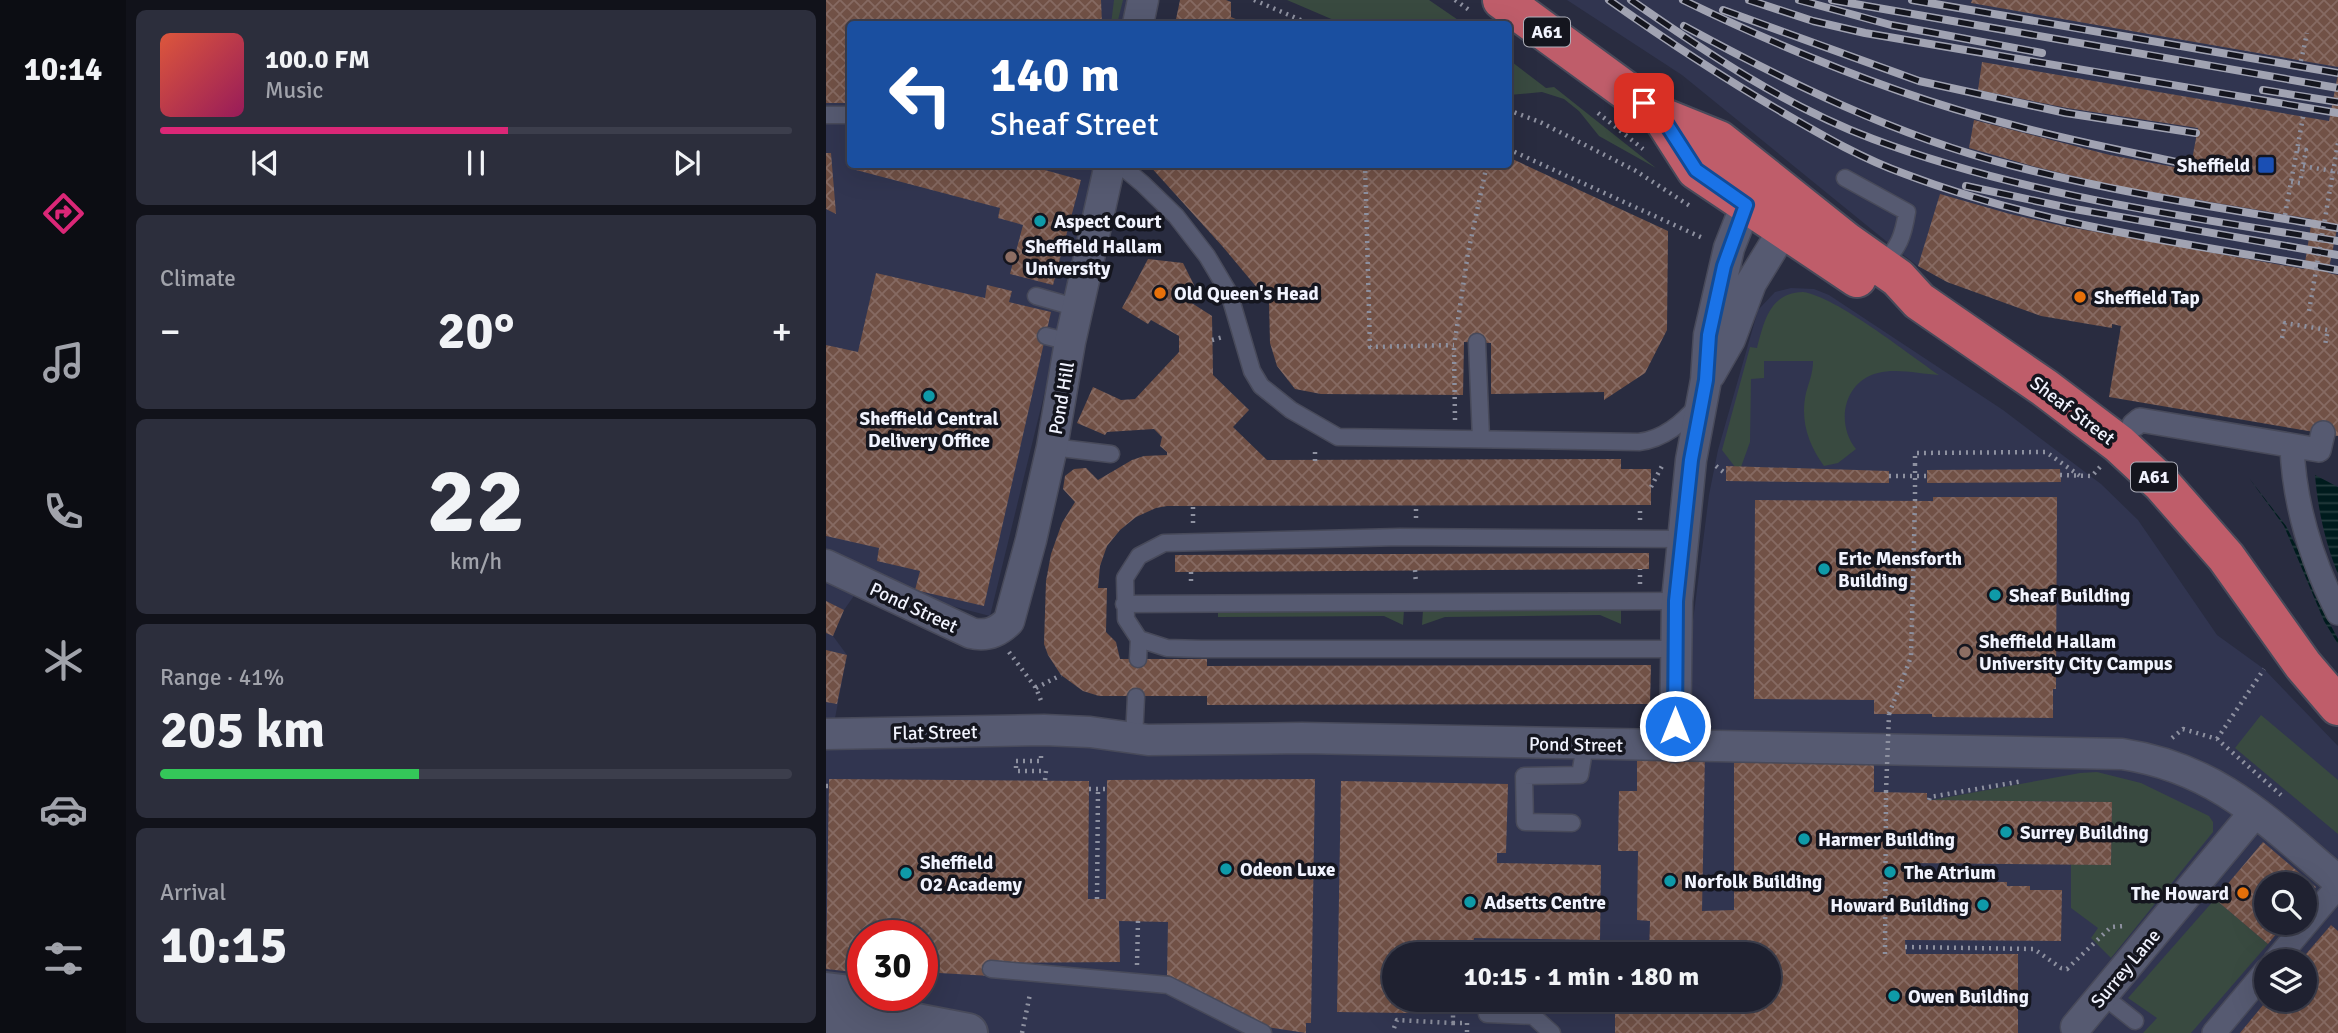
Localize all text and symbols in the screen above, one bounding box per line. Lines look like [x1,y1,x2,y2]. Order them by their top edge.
road number: A61 [1524,17,1570,46]
text: 100.0 FM [265,44,370,76]
text: 140 m [990,45,1120,105]
icon: left [875,49,966,140]
text: 10:14 [24,50,102,89]
pin [1614,73,1674,133]
text: Music [265,76,323,105]
icon: arrive [1625,84,1663,122]
text: Sheaf Street [990,105,1159,144]
icon: previous [246,144,284,182]
icon: pause [457,144,495,182]
icon: next [668,144,706,182]
place label: Sheffield [2177,154,2250,178]
marker: Sheffield [2256,155,2276,175]
icon: directions [39,189,88,238]
place label: Aspect Court [1054,210,1162,234]
marker: Aspect Court [1032,213,1048,229]
place label: Sheffield Hallam University [1025,235,1162,281]
marker: Sheffield Hallam University [1003,249,1019,265]
text: Climate [160,264,236,293]
place label: Old Queen's Head [1174,282,1319,306]
marker: Old Queen's Head [1152,285,1168,301]
place label: Sheffield Tap [2094,286,2200,310]
marker: Sheffield Tap [2072,289,2088,305]
text: 20° [438,299,514,363]
text: − [160,308,181,355]
text: + [771,308,792,355]
icon: music [39,338,88,387]
street label: Pond Hill [1044,360,1080,437]
street label: Sheaf Street [2025,371,2120,451]
marker: Sheffield Central Delivery Office [921,388,937,404]
place label: Sheffield Central Delivery Office [860,407,998,453]
text: 22 [427,445,525,558]
road number: A61 [2131,462,2177,491]
icon: phone [39,487,88,536]
text: km/h [450,547,502,576]
place label: Eric Mensforth Building [1838,547,1962,593]
marker: Eric Mensforth Building [1816,561,1832,577]
street label: Pond Street [866,577,962,639]
place label: Sheaf Building [2009,584,2130,608]
marker: Sheaf Building [1987,587,2003,603]
place label: Sheffield Hallam University City Campus [1979,630,2172,676]
icon: climate [39,636,88,685]
marker: Sheffield Hallam University City Campus [1957,644,1973,660]
text: Range · 41% [160,663,284,692]
position arrow [1638,689,1712,763]
text: 205 km [160,698,325,762]
street label: Flat Street [892,720,978,746]
street label: Pond Street [1529,732,1624,758]
icon: car [39,785,88,834]
place label: Surrey Building [2020,821,2149,845]
marker: Surrey Building [1998,824,2014,840]
place label: Harmer Building [1818,828,1955,852]
marker: Harmer Building [1796,831,1812,847]
place label: Sheffield O2 Academy [920,851,1023,897]
place label: Odeon Luxe [1240,858,1335,882]
marker: Odeon Luxe [1218,861,1234,877]
place label: The Atrium [1904,861,1996,885]
marker: The Atrium [1882,864,1898,880]
marker: Sheffield O2 Academy [898,865,914,881]
place label: Norfolk Building [1684,870,1822,894]
map controls [2254,872,2317,1012]
button: search [2254,872,2317,935]
marker: Norfolk Building [1662,873,1678,889]
text: Arrival [160,878,226,907]
place label: The Howard [2131,882,2229,906]
marker: The Howard [2235,885,2251,901]
place label: Adsetts Centre [1484,891,1606,915]
marker: Adsetts Centre [1462,894,1478,910]
place label: Howard Building [1830,894,1969,918]
marker: Howard Building [1975,897,1991,913]
text: 10:15 [160,913,288,977]
speed limit sign: 30 [847,920,938,1011]
street label: Surrey Lane [2086,924,2166,1013]
icon: filters [39,934,88,983]
button: layers [2254,949,2317,1012]
text: 10:15 · 1 min · 180 m [1464,961,1699,993]
place label: Owen Building [1908,985,2029,1009]
marker: Owen Building [1886,988,1902,1004]

